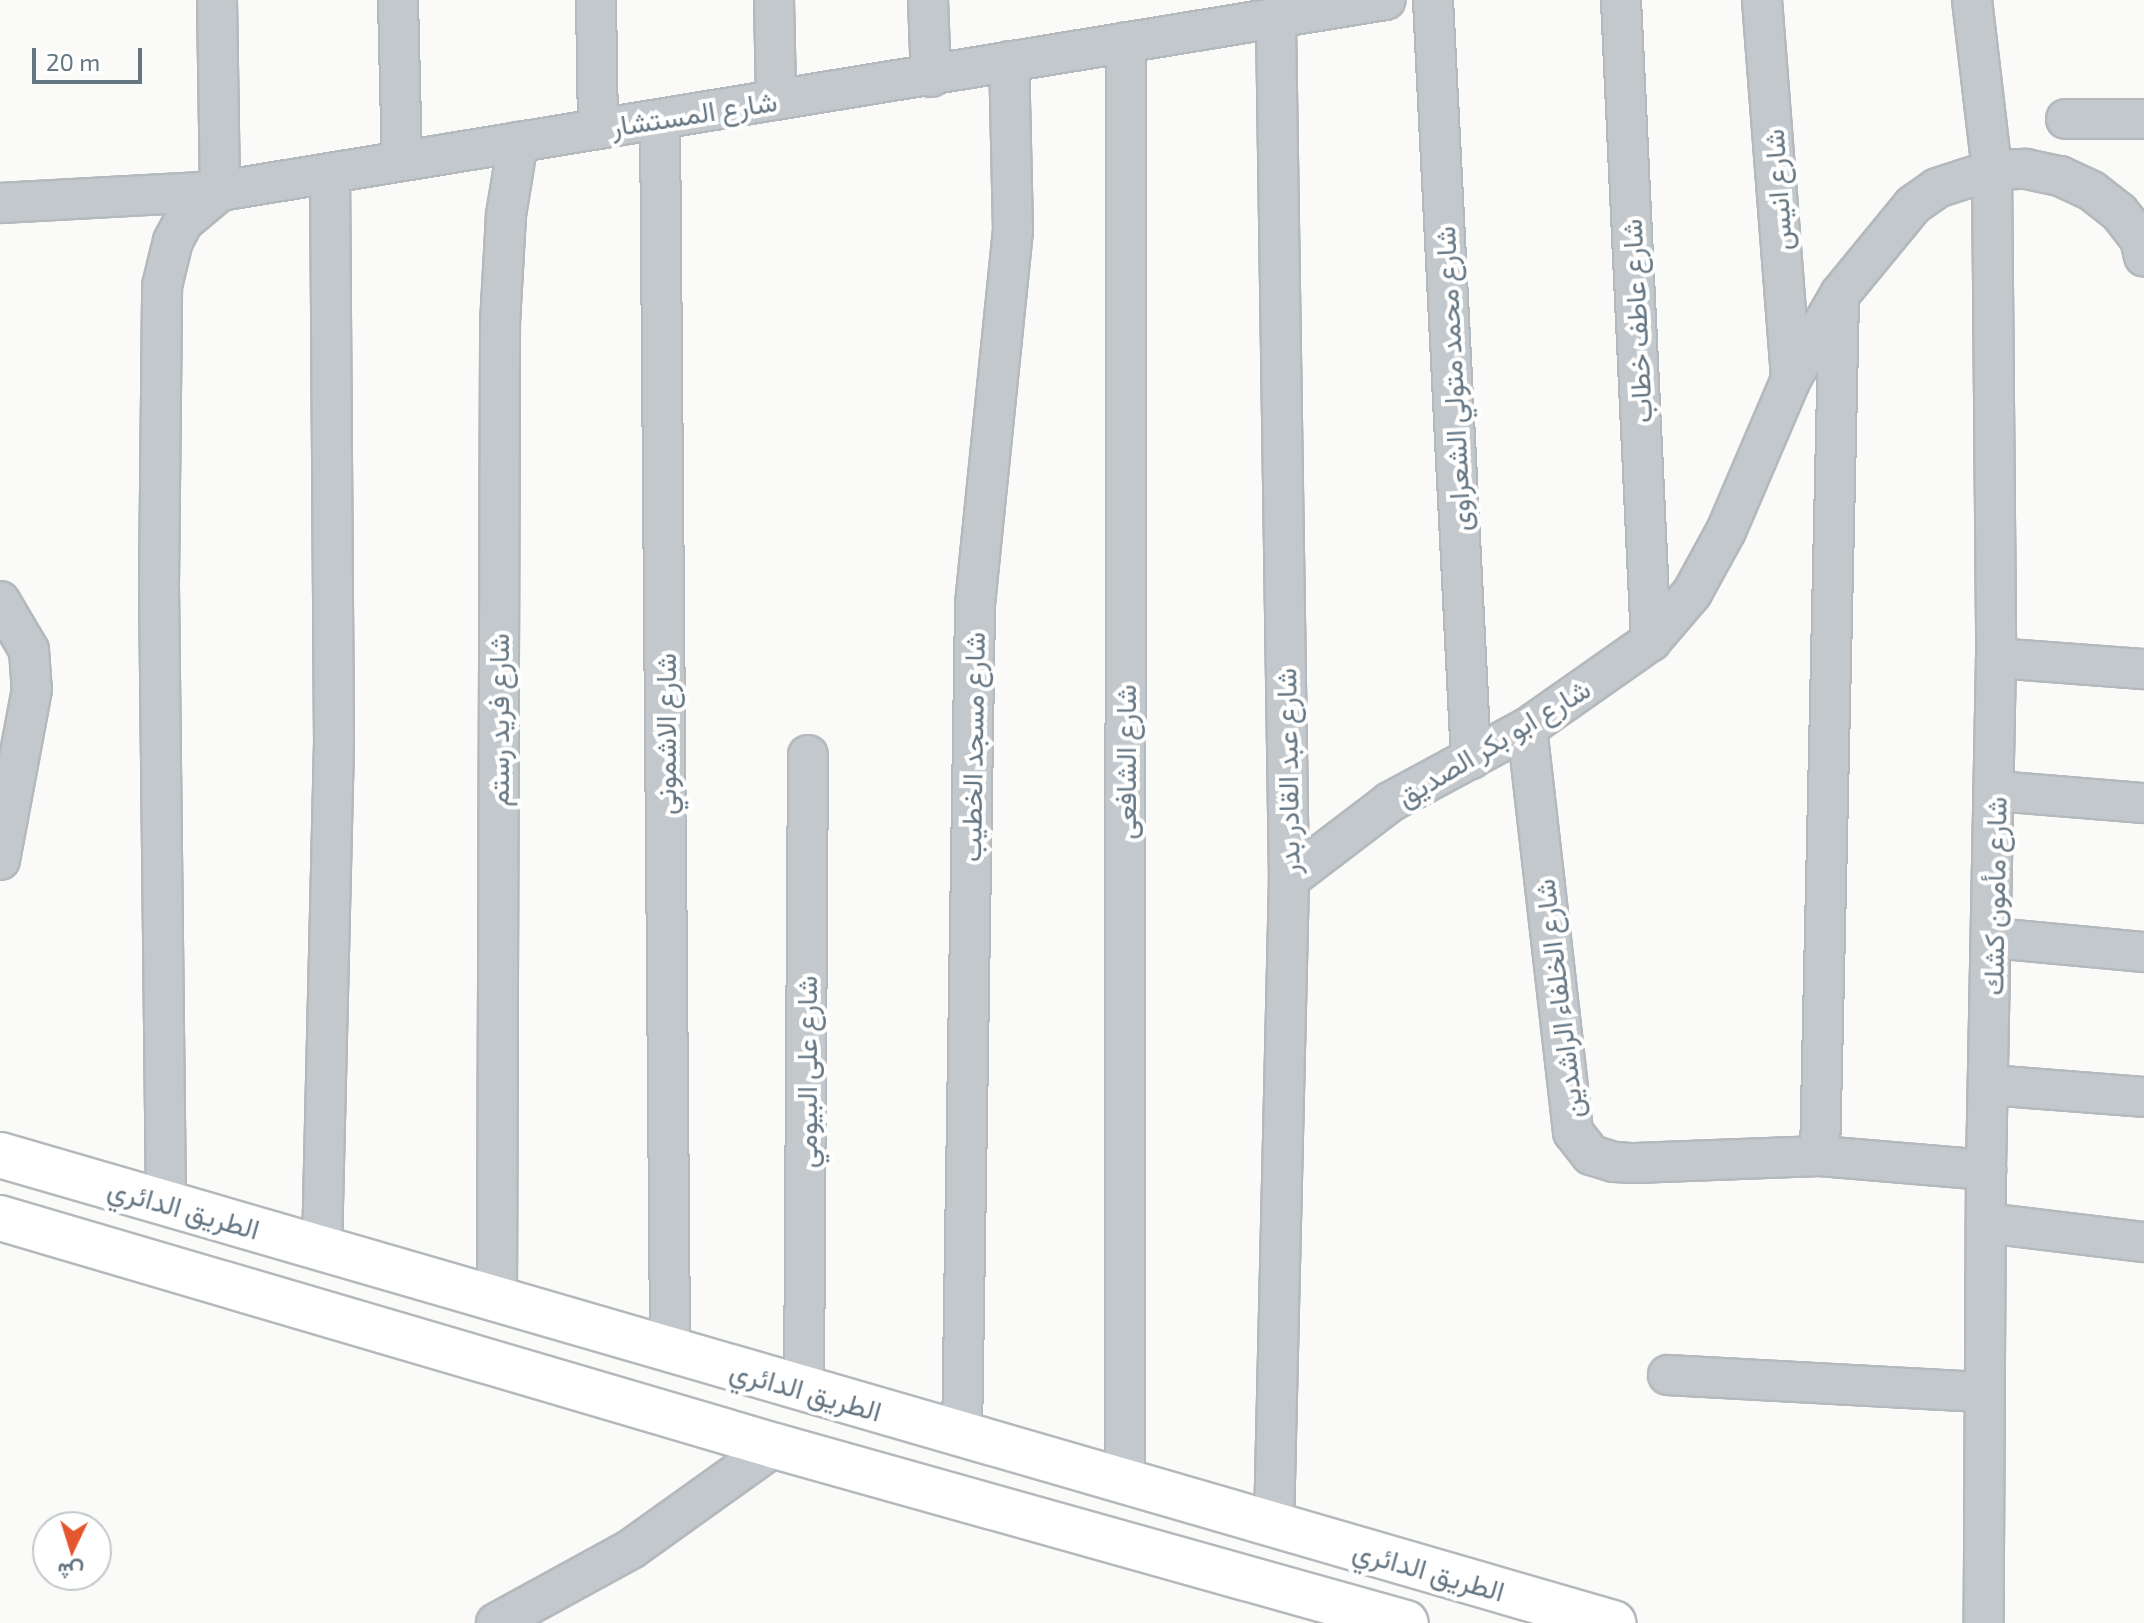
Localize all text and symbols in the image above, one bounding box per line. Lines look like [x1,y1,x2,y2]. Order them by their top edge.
scale bar [36,32,146,82]
text: 20 m [46,47,100,76]
street label: شارع المستشار [609,83,779,143]
street label: شارع انيس [1756,128,1798,252]
street label: شارع عاطف خطاب [1614,218,1658,424]
street label: شارع محمد متولي الشعراوى [1427,226,1477,532]
street label: شارع مسجد الخطيب [953,632,991,862]
street label: شارع فريد رستم [481,633,515,807]
street label: شارع الاشموني [648,653,682,815]
street label: شارع عبد القادر بدر [1268,668,1306,874]
street label: شارع ابو بكر الصديق [1390,671,1596,813]
street label: شارع الشافعى [1108,684,1142,840]
street label: شارع مأمون كشك [1975,796,2013,996]
street label: شارع الخلفاء الراشدين [1527,877,1589,1121]
street label: شارع على البيومي [789,976,823,1168]
street label: الطريق الدائري [104,1170,264,1246]
street label: الطريق الدائري [726,1352,886,1428]
north arrow [32,1511,112,1591]
street label: الطريق الدائري [1349,1532,1509,1608]
text: ش [56,1559,85,1587]

